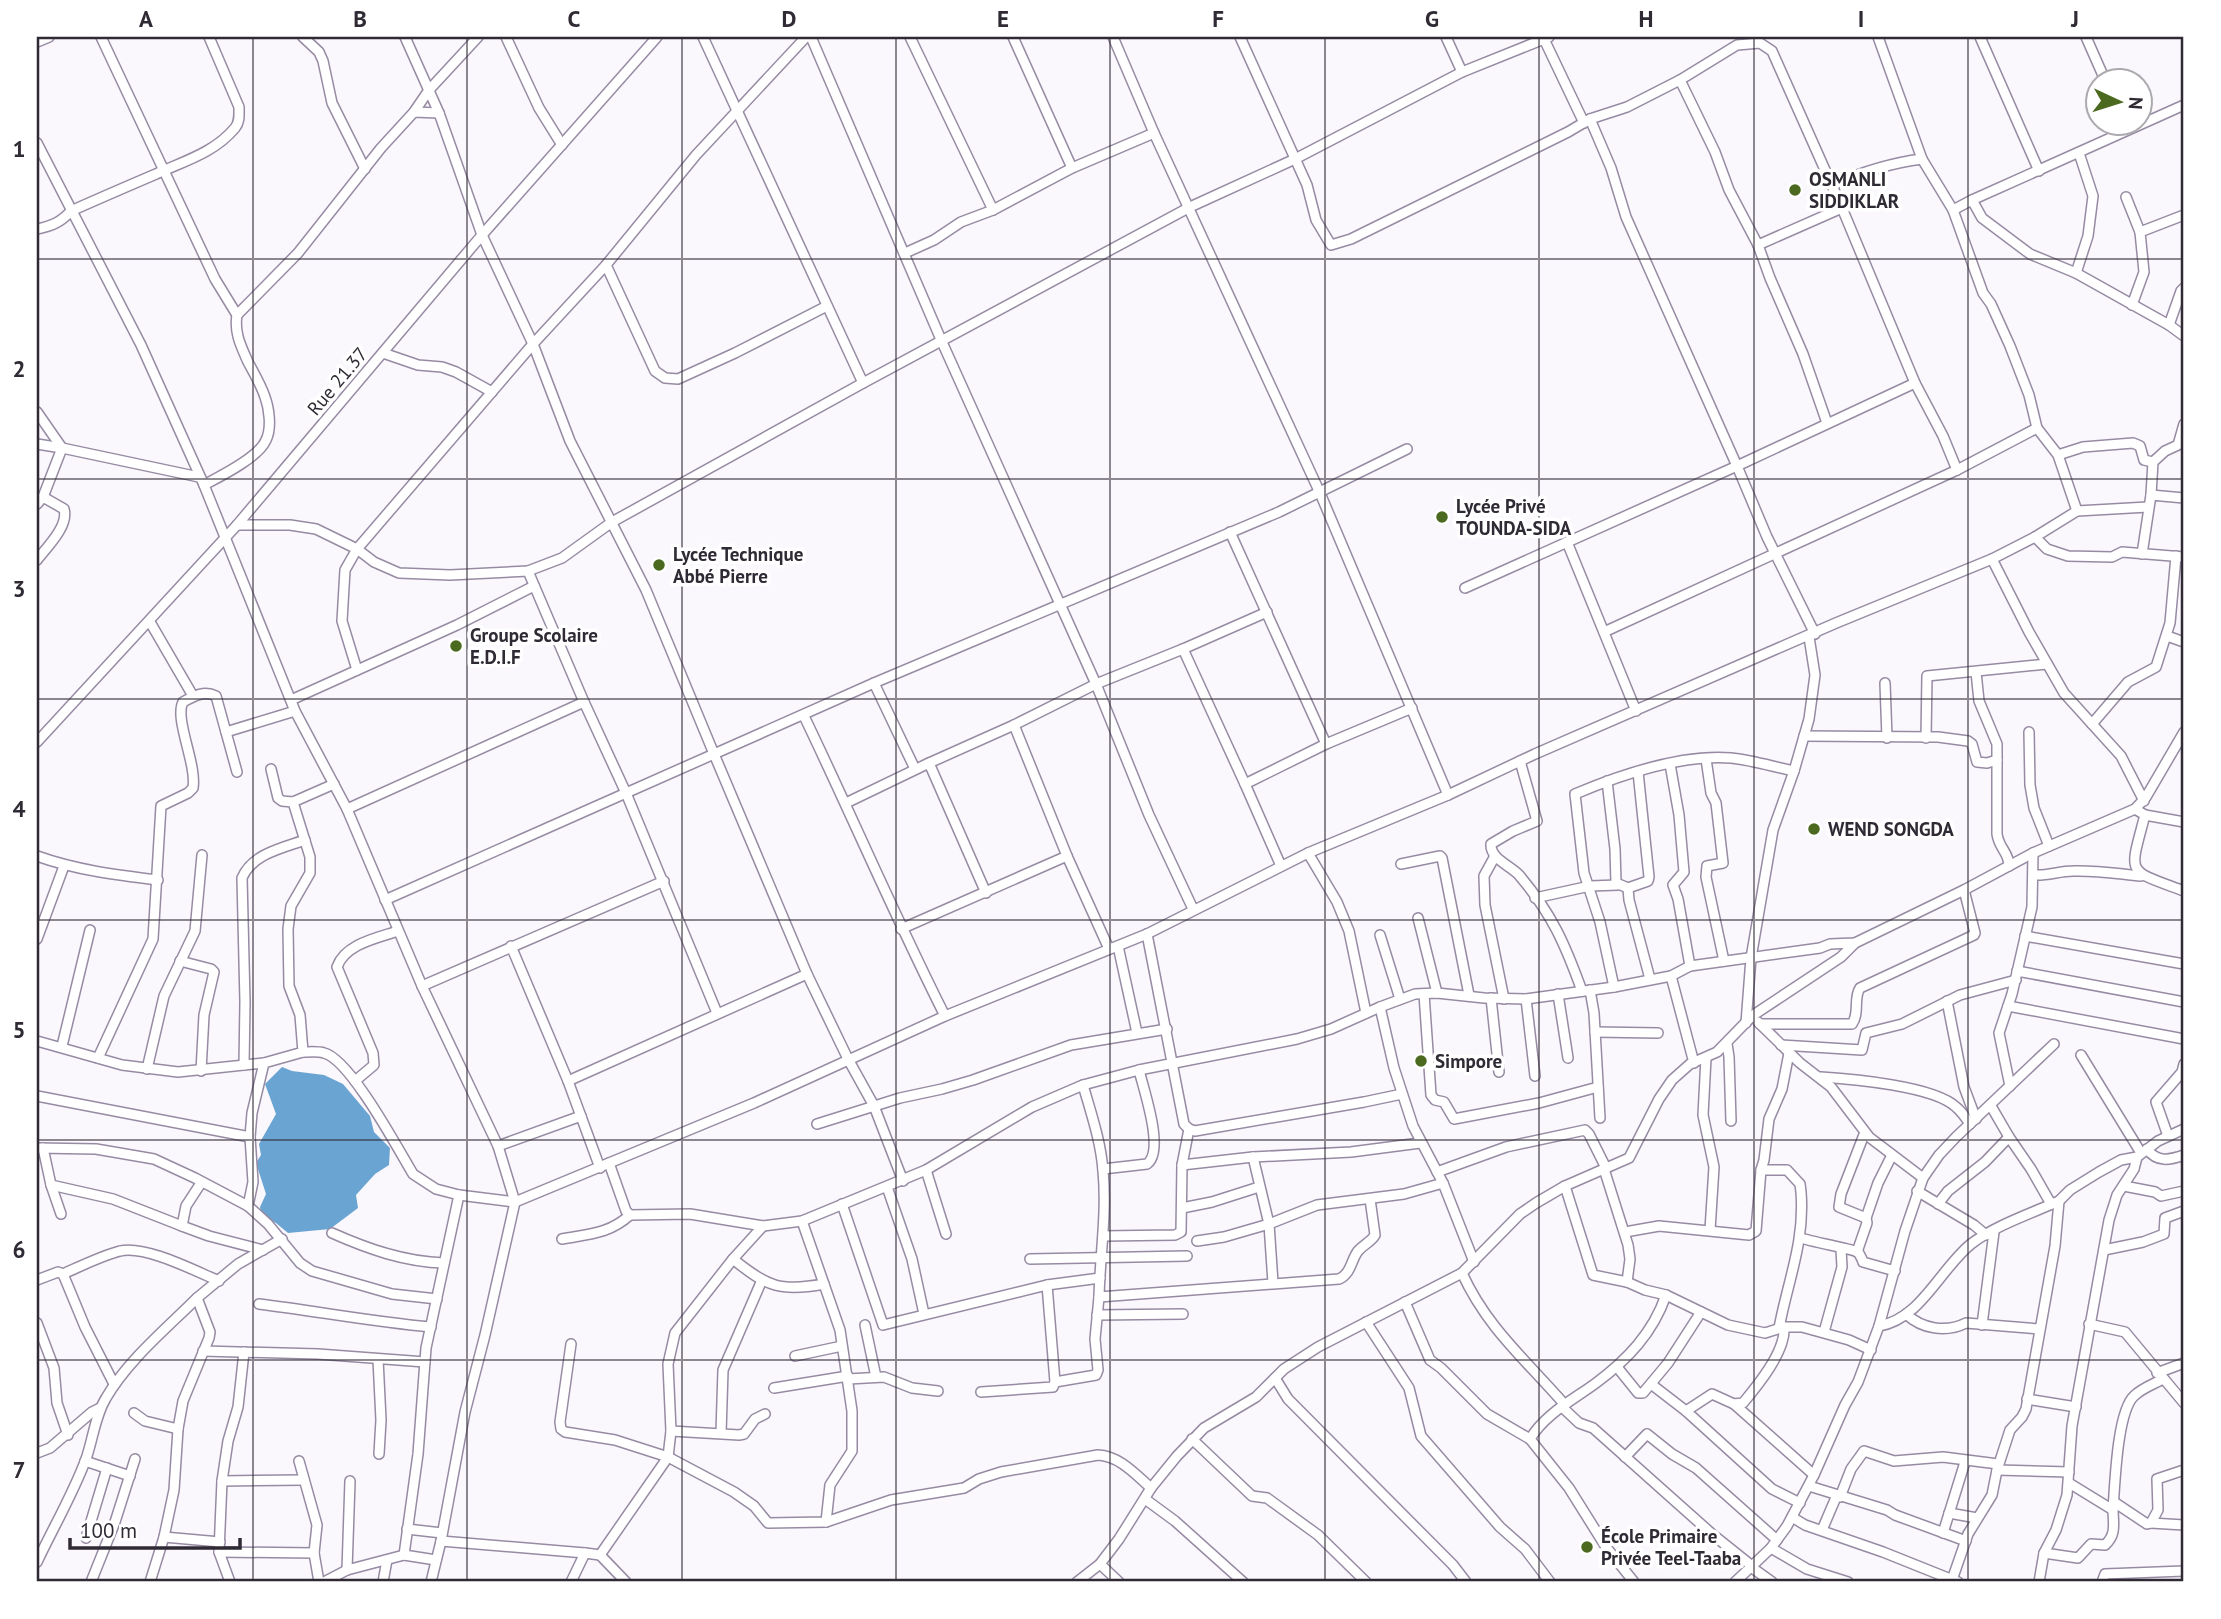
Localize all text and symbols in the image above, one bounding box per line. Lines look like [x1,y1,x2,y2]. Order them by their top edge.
text: A [139,4,153,33]
text: B [353,4,367,33]
text: C [568,4,581,33]
text: D [782,4,796,33]
text: E [997,4,1009,33]
text: F [1212,4,1224,33]
text: G [1425,4,1439,33]
text: H [1639,4,1653,33]
text: I [1858,4,1864,33]
text: J [2070,4,2079,33]
north arrow [2084,66,2154,136]
text: N [2124,96,2148,110]
text: 1 [12,134,26,163]
place label: OSMANLI SIDDIKLAR [1809,167,1900,213]
marker: OSMANLI SIDDIKLAR [1787,182,1803,198]
street label: Rue 21.37 [302,342,372,420]
text: 2 [12,354,26,383]
place label: Lycée Privé TOUNDA-SIDA [1456,494,1572,540]
marker: Lycée Privé TOUNDA-SIDA [1434,509,1450,525]
place label: Lycée Technique Abbé Pierre [673,542,803,588]
marker: Lycée Technique Abbé Pierre [651,557,667,573]
text: 3 [12,574,26,603]
place label: Groupe Scolaire E.D.I.F [470,623,598,669]
marker: Groupe Scolaire E.D.I.F [448,638,464,654]
text: 4 [12,794,26,823]
place label: WEND SONGDA [1828,817,1954,841]
marker: WEND SONGDA [1806,821,1822,837]
text: 5 [12,1015,26,1044]
place label: Simpore [1435,1049,1502,1073]
marker: Simpore [1413,1053,1429,1069]
text: 6 [12,1235,26,1264]
text: 7 [12,1455,26,1484]
scale bar [70,1507,240,1551]
text: 100 m [80,1517,137,1544]
place label: École Primaire Privée Teel-Taaba [1601,1524,1741,1570]
marker: École Primaire Privée Teel-Taaba [1579,1539,1595,1555]

